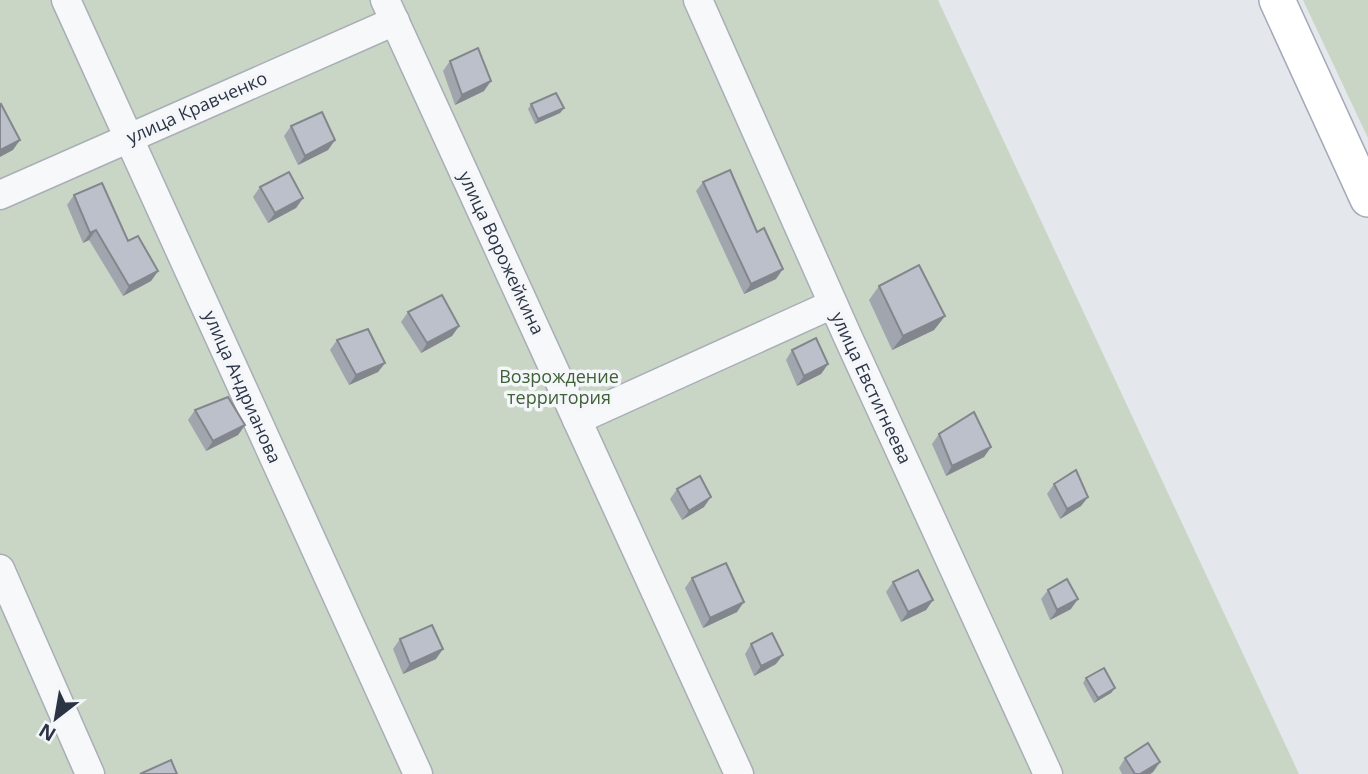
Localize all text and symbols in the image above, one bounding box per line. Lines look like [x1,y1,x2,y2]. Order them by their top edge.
street label: улица Кравченко [122,65,271,149]
street label: улица Ворожейкина [453,167,550,338]
street label: улица Андрианова [198,306,287,467]
street label: улица Евстигнеева [826,308,918,468]
park label: Возрождение территория [499,364,619,409]
north arrow [21,683,91,753]
text: N [34,717,61,748]

